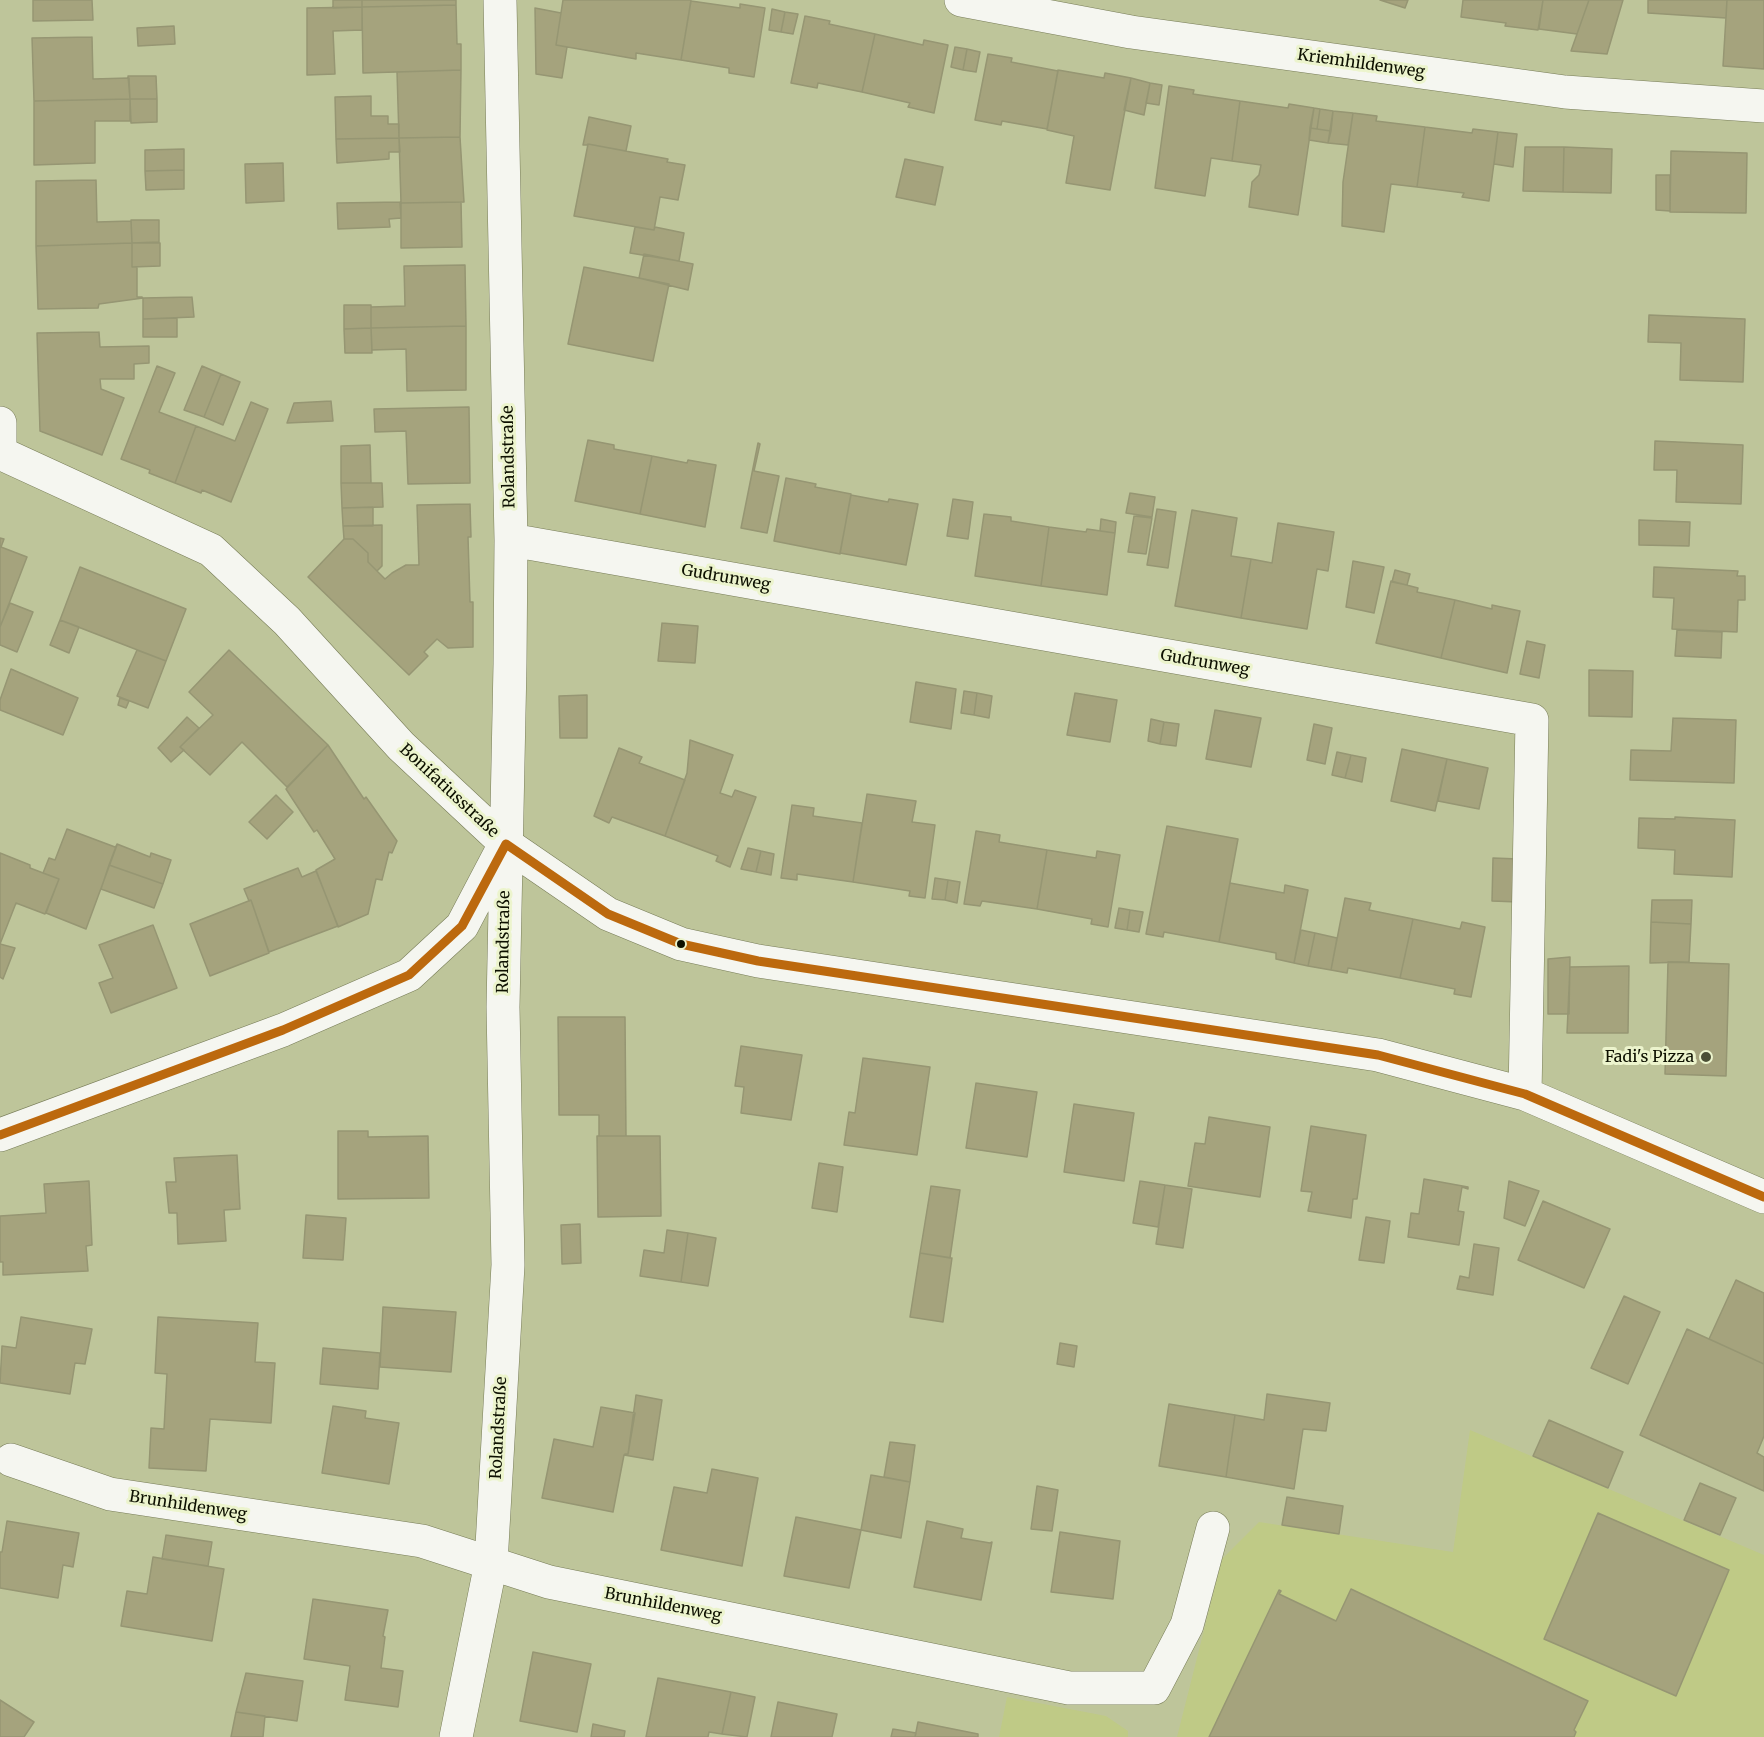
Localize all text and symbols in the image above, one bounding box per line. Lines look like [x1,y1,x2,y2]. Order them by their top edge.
street label: Kriemhildenweg [1296,46,1426,82]
street label: Rolandstraße [499,405,519,509]
street label: Gudrunweg [680,561,772,595]
street label: Gudrunweg [1159,646,1251,680]
street label: Bonifatiusstraße [395,740,503,842]
street label: Rolandstraße [494,890,514,994]
unlabelled marker [675,938,687,950]
place label: Fadi's Pizza [1605,1047,1694,1067]
marker: Fadi's Pizza [1699,1050,1713,1064]
street label: Rolandstraße [487,1376,511,1480]
street label: Brunhildenweg [128,1487,248,1525]
street label: Brunhildenweg [603,1584,723,1626]

